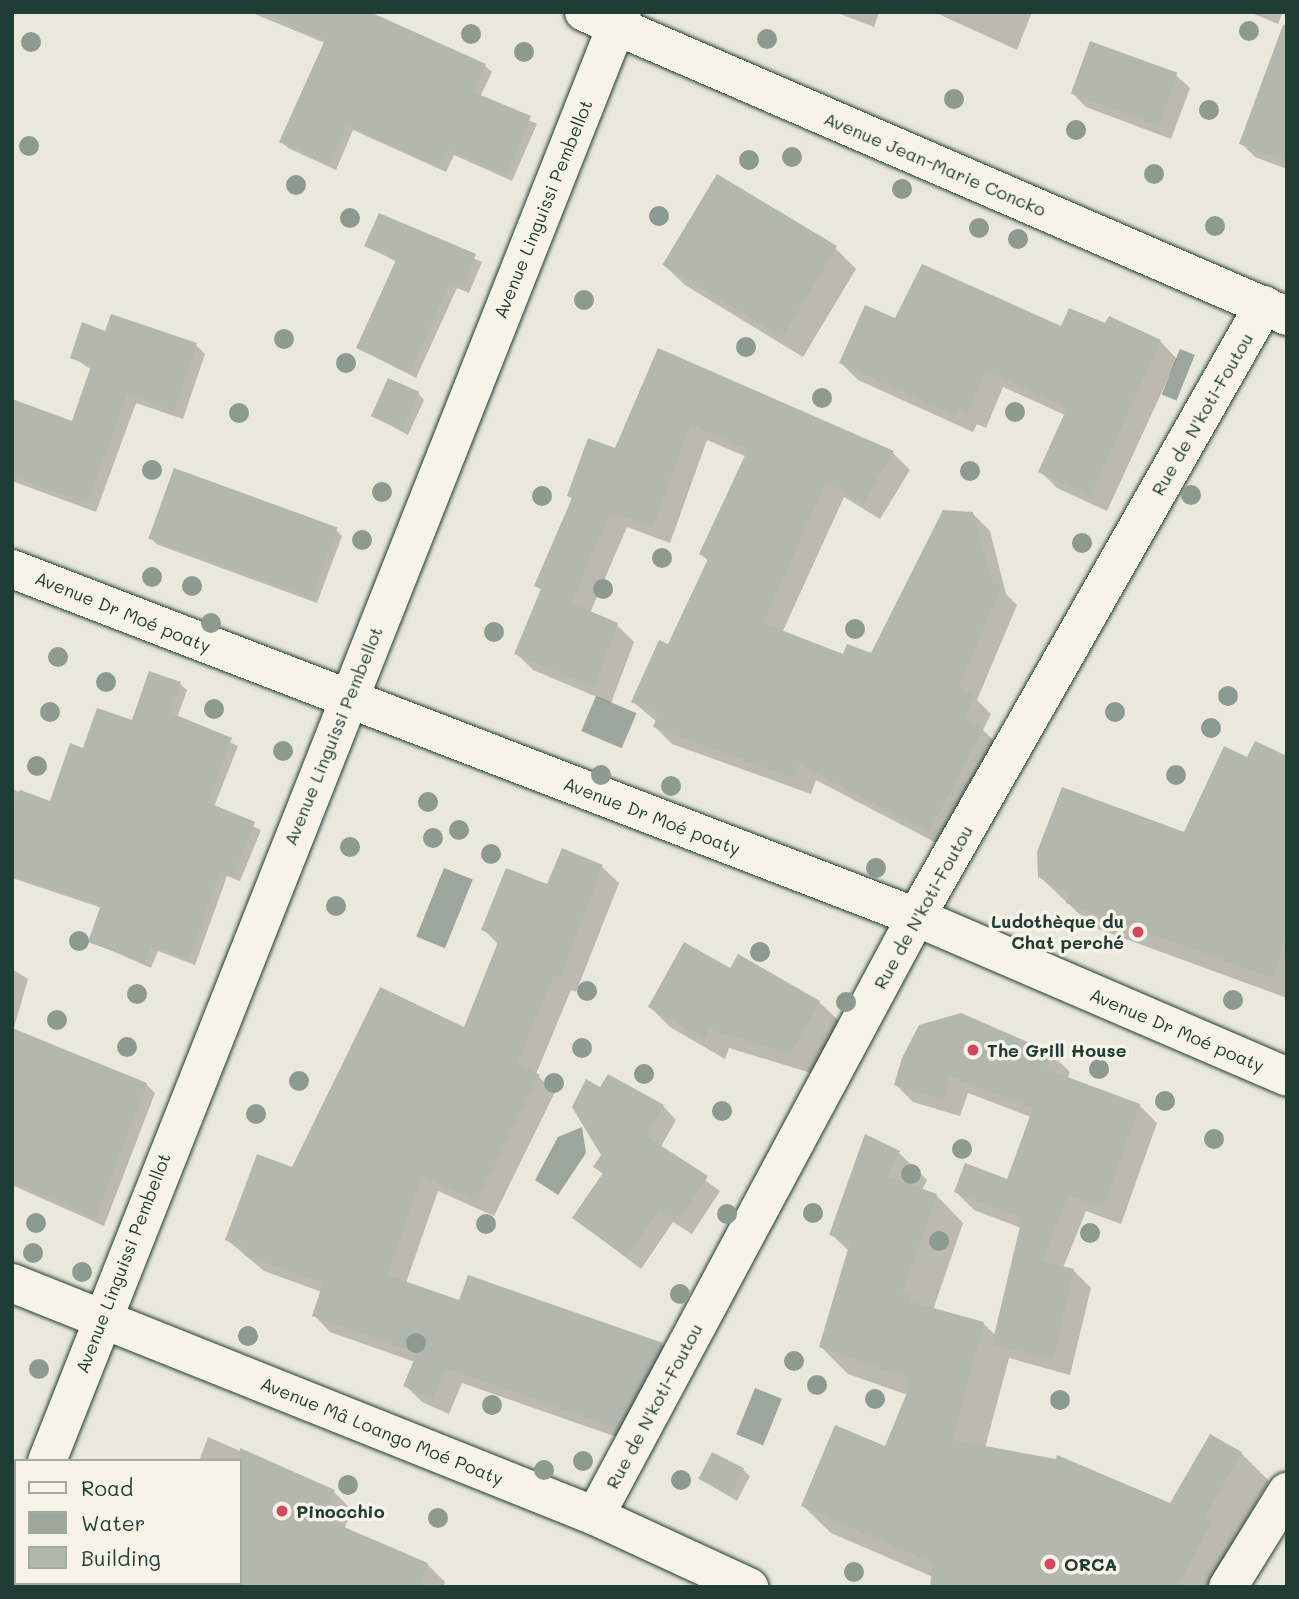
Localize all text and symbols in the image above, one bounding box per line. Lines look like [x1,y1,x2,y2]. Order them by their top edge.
street label: Avenue Linguissi Pembellot [489,96,597,322]
street label: Avenue Jean-Marie Concko [821,107,1049,221]
street label: Rue de N'koti-Foutou [1147,329,1257,499]
street label: Avenue Dr Moé poaty [32,567,214,657]
street label: Avenue Linguissi Pembellot [279,623,387,849]
street label: Avenue Dr Moé poaty [561,772,743,860]
street label: Rue de N'koti-Foutou [869,821,977,993]
place label: Ludothèque du Chat perché [991,911,1124,954]
marker: Ludothèque du Chat perché [1130,924,1146,940]
street label: Avenue Dr Moé poaty [1087,983,1267,1077]
place label: The Grill House [987,1039,1126,1061]
marker: The Grill House [965,1042,981,1058]
street label: Avenue Linguissi Pembellot [71,1150,175,1376]
street label: Rue de N'koti-Foutou [601,1320,707,1492]
street label: Avenue Mâ Loango Moé Poaty [258,1372,506,1490]
legend [14,1459,242,1585]
text: Road [81,1474,133,1501]
place label: Pinocchio [296,1500,385,1522]
marker: Pinocchio [274,1503,290,1519]
text: Water [81,1509,145,1536]
text: Building [81,1544,161,1571]
place label: ORCA [1064,1553,1117,1575]
marker: ORCA [1042,1556,1058,1572]

